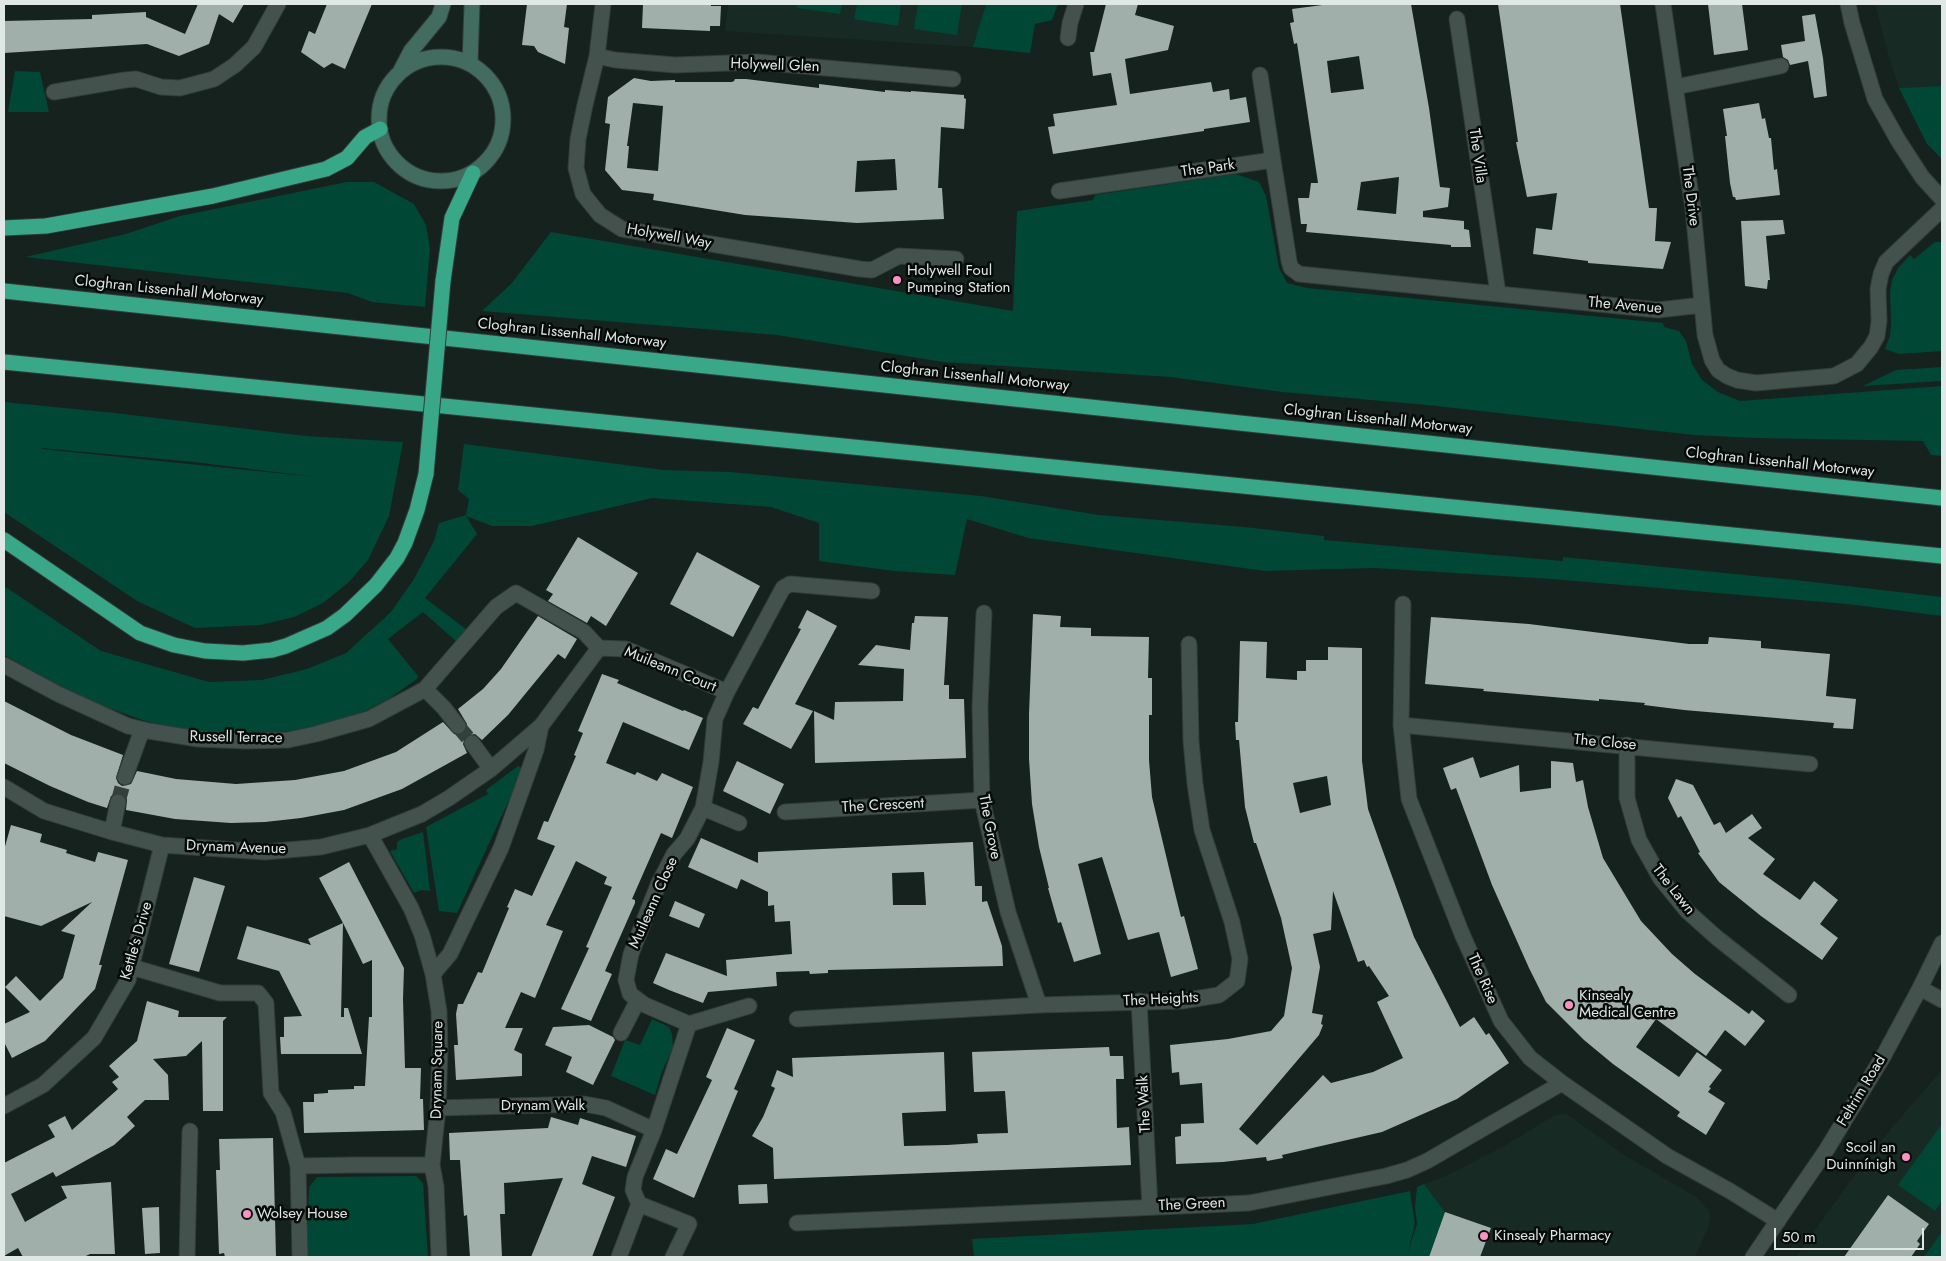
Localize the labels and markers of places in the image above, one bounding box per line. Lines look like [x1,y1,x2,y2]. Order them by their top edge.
place label: Holywell Foul Pumping Station [907,262,1010,297]
marker: Holywell Foul Pumping Station [891,274,903,286]
place label: Kinsealy Medical Centre [1579,987,1676,1022]
marker: Kinsealy Medical Centre [1563,999,1575,1011]
place label: Scoil an Duinnínigh [1826,1139,1896,1174]
marker: Scoil an Duinnínigh [1900,1151,1912,1163]
place label: Wolsey House [257,1205,347,1223]
marker: Wolsey House [241,1208,253,1220]
place label: Kinsealy Pharmacy [1494,1227,1611,1245]
marker: Kinsealy Pharmacy [1478,1230,1490,1242]

